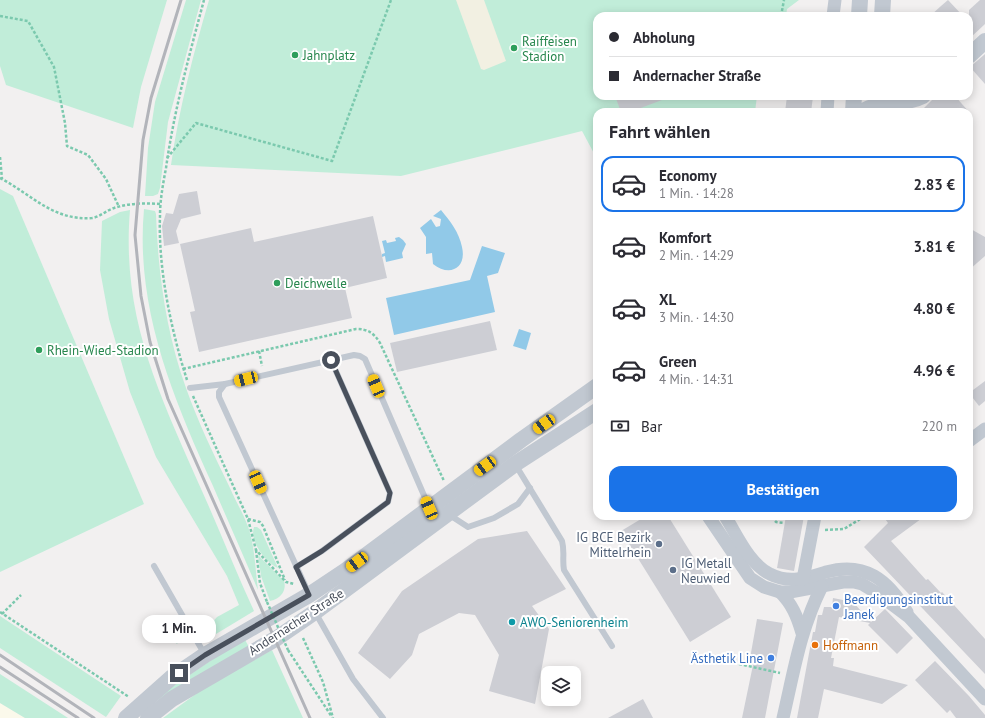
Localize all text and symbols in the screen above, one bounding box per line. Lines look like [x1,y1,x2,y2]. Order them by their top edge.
text: Abholung [633,28,695,47]
place label: Raiffeisen Stadion [522,33,577,65]
marker: Raiffeisen Stadion [509,43,519,53]
place label: Jahnplatz [302,47,355,64]
marker: Jahnplatz [290,50,300,60]
text: Andernacher Straße [633,66,761,85]
text: Fahrt wählen [609,120,710,143]
icon: car [611,166,647,202]
text: Economy [659,166,717,185]
text: 2.83 € [913,175,955,194]
text: 1 Min. · 14:28 [659,185,734,202]
icon: car [611,228,647,264]
text: Komfort [659,228,711,247]
text: 3.81 € [913,237,955,256]
text: 2 Min. · 14:29 [659,247,734,264]
place label: Deichwelle [285,275,347,292]
marker: Deichwelle [272,278,282,288]
icon: car [611,290,647,326]
text: XL [659,290,676,309]
text: 4.80 € [913,299,955,318]
text: 3 Min. · 14:30 [659,309,734,326]
place label: Rhein-Wied-Stadion [47,342,159,359]
marker: Rhein-Wied-Stadion [34,345,44,355]
route start [322,351,340,369]
icon: car [611,352,647,388]
text: Green [659,352,697,371]
text: 4.96 € [913,361,955,380]
car [233,370,259,388]
text: 4 Min. · 14:31 [659,371,734,388]
car [366,373,386,399]
car [531,412,557,436]
icon: cash [609,415,631,437]
text: Bar [641,417,662,436]
text: 220 m [922,418,957,435]
car [472,454,498,478]
button: Bestätigen [609,466,957,512]
car [248,469,268,495]
car [419,495,439,521]
place label: IG BCE Bezirk Mittelrhein [576,529,652,561]
marker: IG BCE Bezirk Mittelrhein [654,539,664,549]
car [344,550,370,574]
place label: IG Metall Neuwied [681,555,732,587]
marker: IG Metall Neuwied [668,565,678,575]
street label: Andernacher Straße [245,585,347,659]
place label: Beerdigungsinstitut Janek [843,591,953,623]
marker: Beerdigungsinstitut Janek [831,601,841,611]
place label: AWO-Seniorenheim [520,614,628,631]
callout: 1 Min. [142,615,216,643]
marker: AWO-Seniorenheim [507,617,517,627]
text: 1 Min. [162,620,196,637]
place label: Hoffmann [823,637,878,654]
marker: Hoffmann [810,640,820,650]
place label: Ästhetik Line [691,650,763,667]
marker: Ästhetik Line [766,653,776,663]
route end [170,664,188,682]
map controls [541,666,581,706]
button: layers [541,666,581,706]

